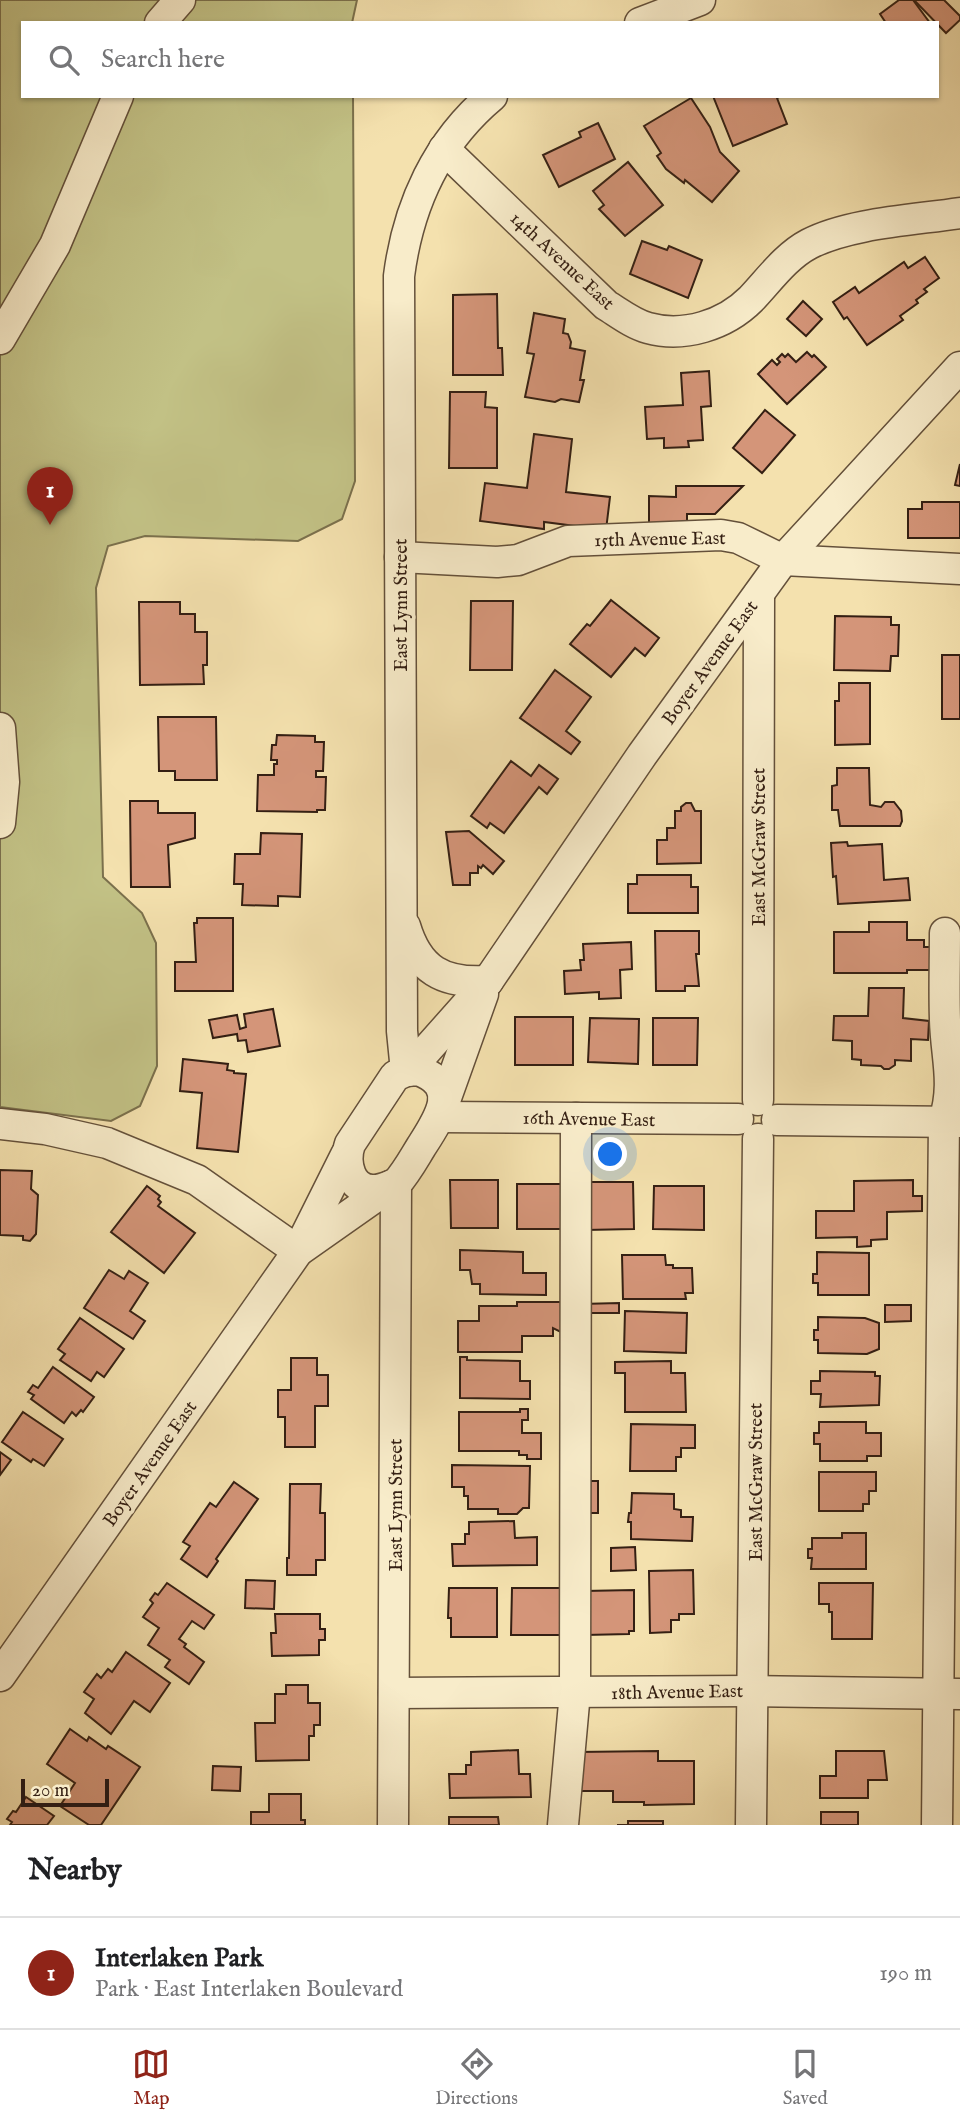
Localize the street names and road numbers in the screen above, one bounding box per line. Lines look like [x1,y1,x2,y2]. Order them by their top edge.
street label: 14th Avenue East [504,207,619,316]
street label: 15th Avenue East [594,527,726,553]
street label: East Lynn Street [390,538,414,671]
street label: Boyer Avenue East [657,596,764,730]
street label: East McGraw Street [748,767,772,926]
street label: 16th Avenue East [522,1107,656,1133]
street label: Boyer Avenue East [98,1396,203,1532]
street label: East McGraw Street [745,1402,769,1561]
street label: East Lynn Street [385,1438,409,1571]
street label: 18th Avenue East [611,1680,744,1706]

